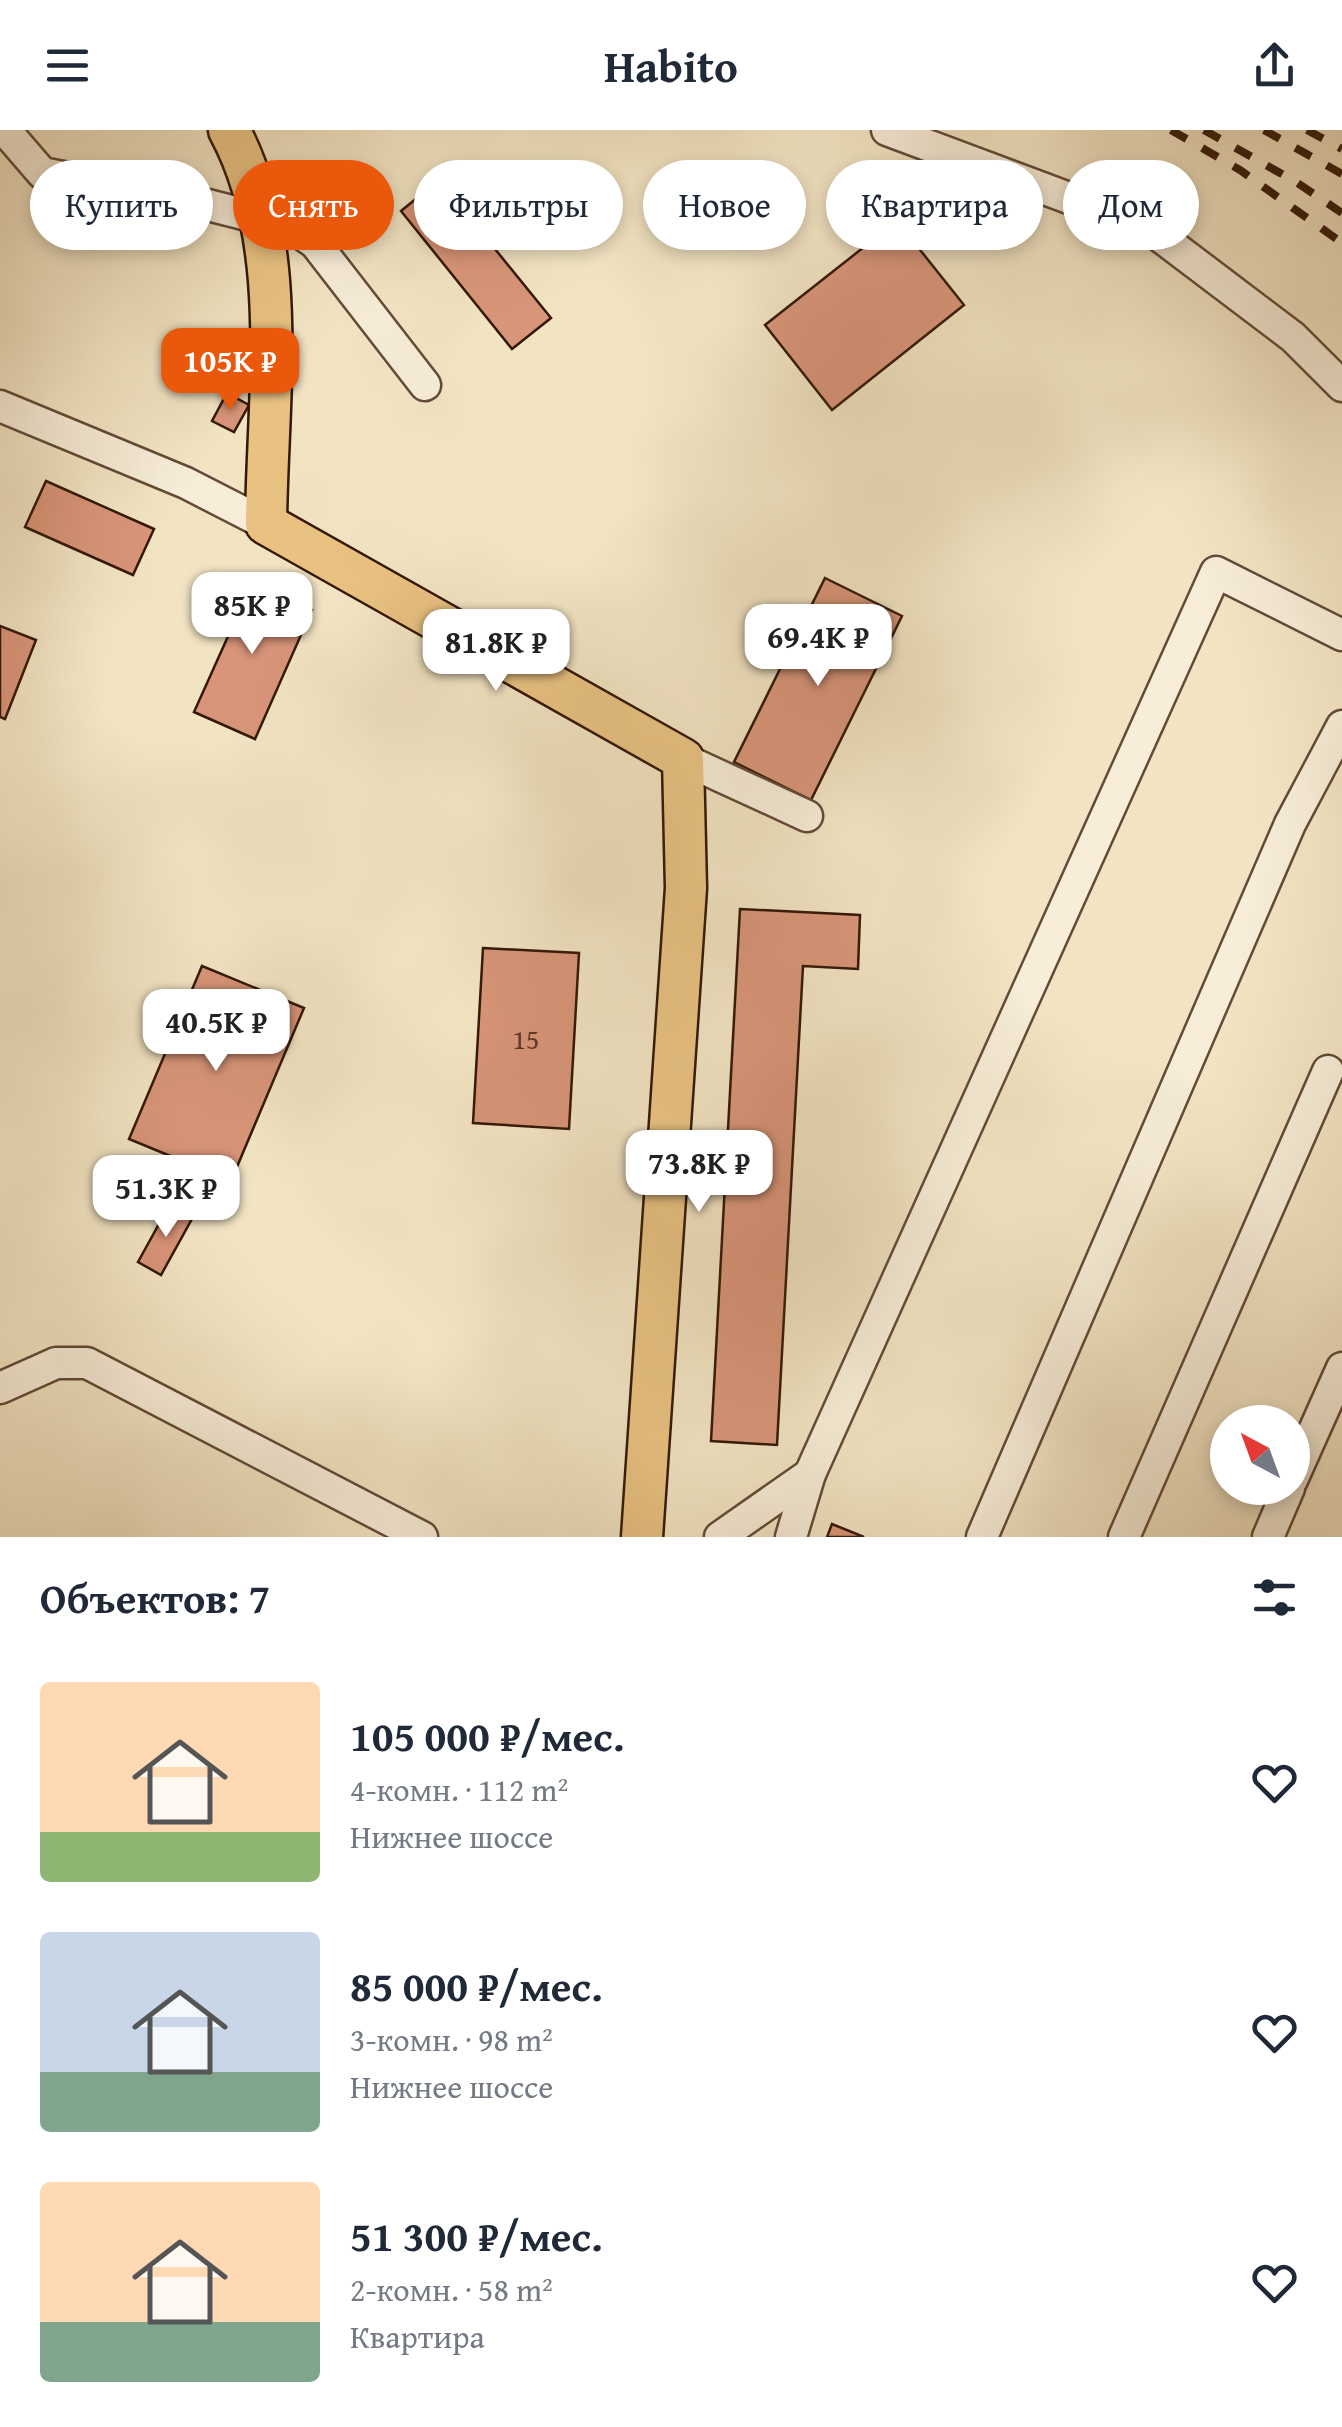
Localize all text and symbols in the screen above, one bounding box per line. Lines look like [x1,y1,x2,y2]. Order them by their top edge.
text: Habito [604,33,738,98]
icon: menu [40,38,95,93]
icon: share [1247,38,1302,93]
chip: Купить [30,160,213,250]
chip: Снять [233,160,394,250]
chip: Фильтры [414,160,623,250]
chip: Новое [643,160,806,250]
chip: Квартира [826,160,1043,250]
chip: Дом [1063,160,1199,250]
pin: 105K ₽ [149,328,311,413]
text: 105K ₽ [183,337,277,384]
pin: 85K ₽ [182,572,322,657]
text: 85K ₽ [214,581,291,628]
pin: 69.4K ₽ [726,604,910,689]
pin: 81.8K ₽ [404,609,588,694]
text: 69.4K ₽ [767,613,869,660]
text: 81.8K ₽ [445,618,547,665]
pin: 40.5K ₽ [124,989,308,1074]
text: 40.5K ₽ [165,998,267,1045]
house number: 15 [513,1018,539,1059]
pin: 73.8K ₽ [607,1130,791,1215]
text: 73.8K ₽ [648,1139,750,1186]
pin: 51.3K ₽ [74,1155,258,1240]
text: 51.3K ₽ [115,1164,217,1211]
north arrow [1210,1405,1310,1505]
map controls [1210,1405,1310,1505]
text: Объектов: 7 [40,1567,270,1628]
icon: filters [1247,1570,1302,1625]
text: 105 000 ₽/мес. [350,1705,624,1766]
icon: home [120,1722,240,1842]
icon: heart [1247,1755,1302,1810]
text: 4-комн. · 112 m² [350,1766,568,1813]
text: Нижнее шоссе [350,1813,553,1860]
text: 85 000 ₽/мес. [350,1955,603,2016]
icon: home [120,1972,240,2092]
icon: heart [1247,2005,1302,2060]
text: 3-комн. · 98 m² [350,2016,553,2063]
text: Нижнее шоссе [350,2063,553,2110]
text: 51 300 ₽/мес. [350,2205,603,2266]
icon: home [120,2222,240,2342]
icon: heart [1247,2255,1302,2310]
text: 2-комн. · 58 m² [350,2266,553,2313]
text: Квартира [350,2313,485,2360]

